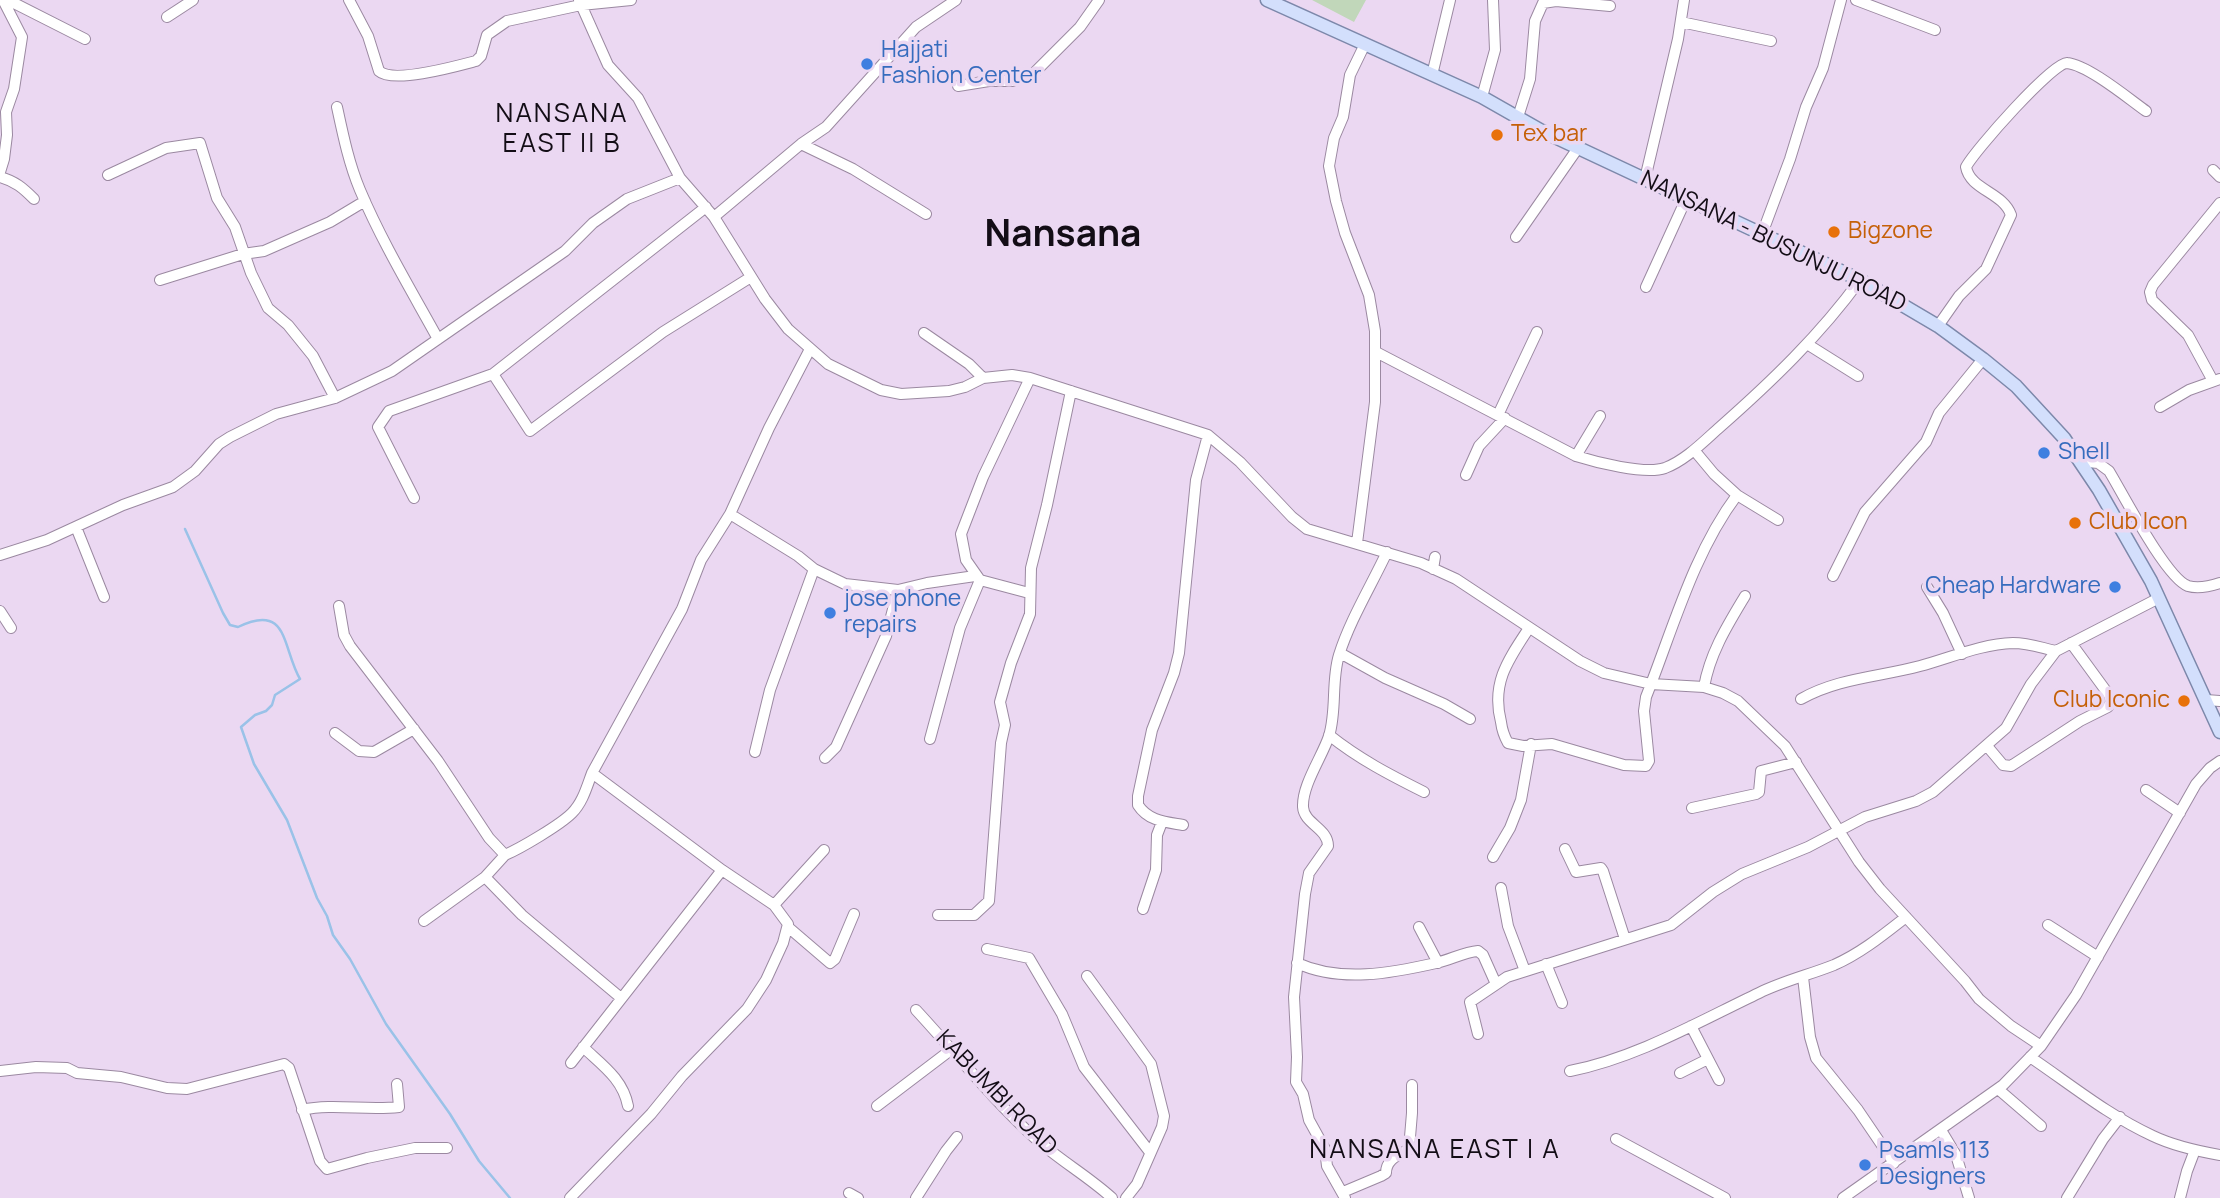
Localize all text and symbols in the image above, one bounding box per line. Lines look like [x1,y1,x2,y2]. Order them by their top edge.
place label: Hajjati Fashion Center [881,37,1042,91]
marker: Hajjati Fashion Center [859,56,875,72]
district label: NANSANA EAST II B [496,99,628,160]
place label: Tex bar [1511,121,1587,149]
marker: Tex bar [1489,127,1505,143]
street label: NANSANA - BUSUNJU ROAD [1636,166,1910,318]
district label: Nansana [985,214,1141,258]
place label: Bigzone [1848,218,1933,246]
marker: Bigzone [1826,224,1842,240]
place label: Shell [2058,439,2110,467]
marker: Shell [2036,445,2052,461]
place label: Club Icon [2089,509,2188,537]
marker: Club Icon [2067,515,2083,531]
place label: Cheap Hardware [1925,573,2101,601]
marker: Cheap Hardware [2107,579,2123,595]
place label: jose phone repairs [844,586,961,640]
marker: jose phone repairs [822,605,838,621]
place label: Club Iconic [2053,687,2170,715]
marker: Club Iconic [2176,693,2192,709]
street label: KABUMBI ROAD [930,1025,1062,1161]
district label: NANSANA EAST I A [1311,1135,1559,1167]
place label: Psamls 113 Designers [1879,1138,1990,1192]
marker: Psamls 113 Designers [1857,1157,1873,1173]

